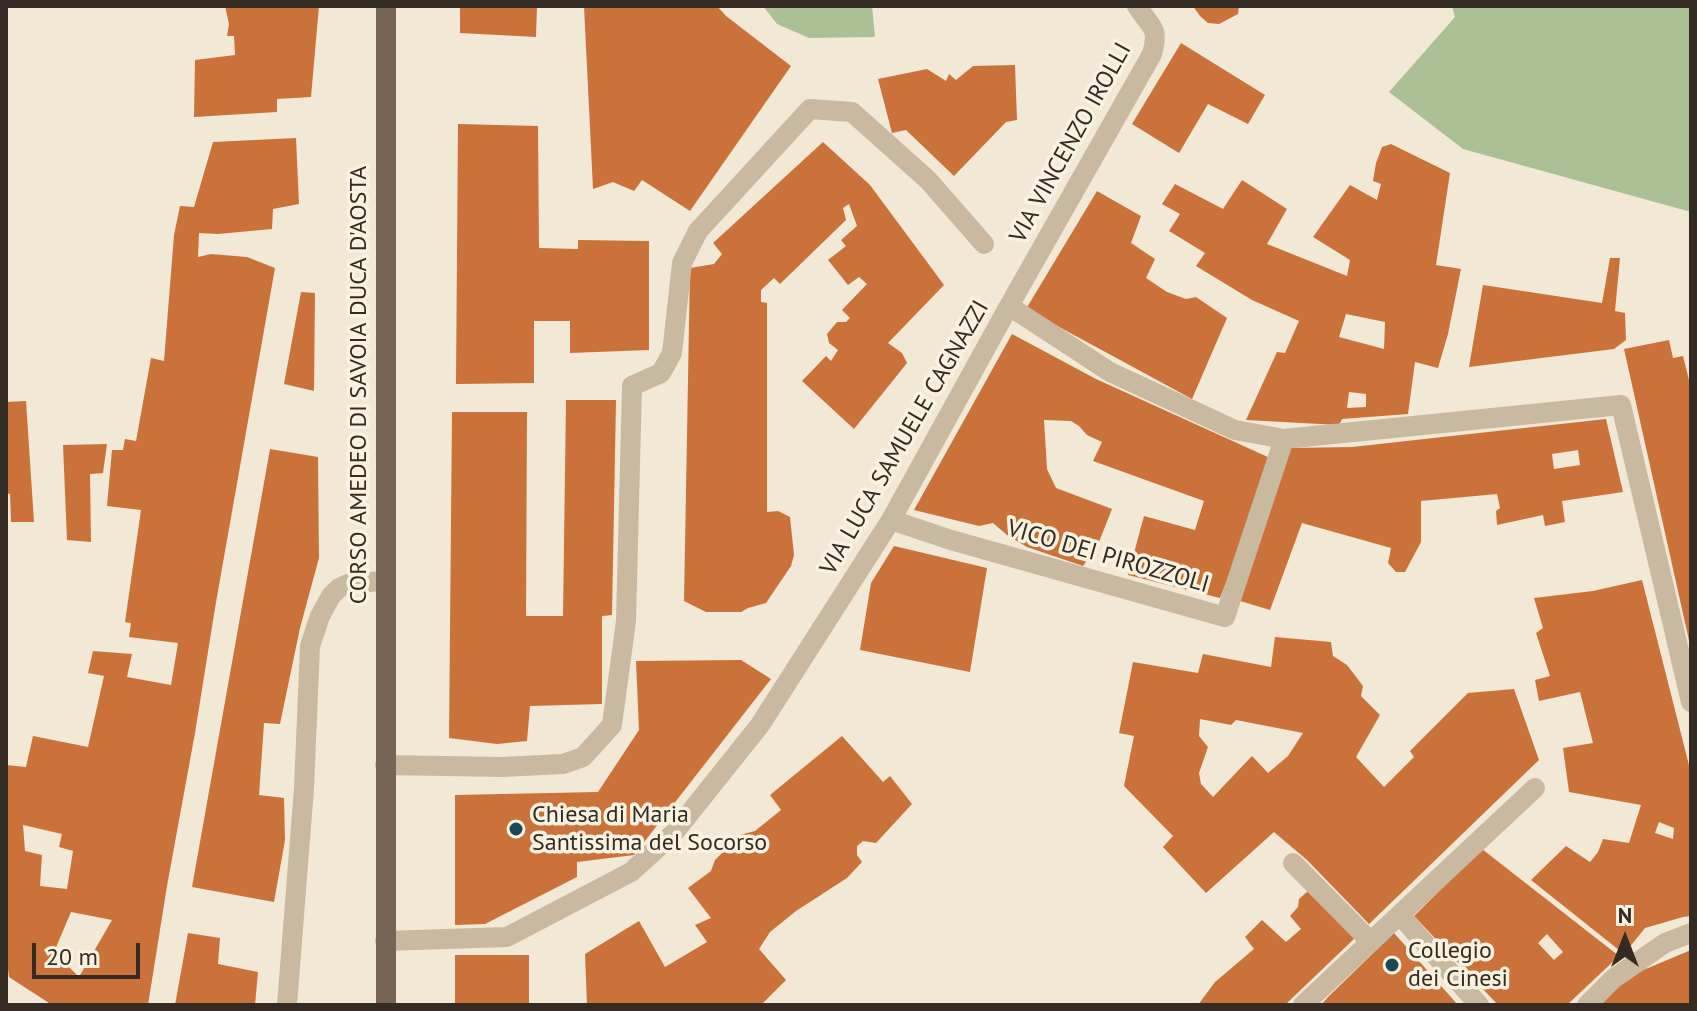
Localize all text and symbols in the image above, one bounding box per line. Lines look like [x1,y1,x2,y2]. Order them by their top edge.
street label: VIA VINCENZO IROLLI [1004,38,1138,248]
street label: CORSO AMEDEO DI SAVOIA DUCA D'AOSTA [345,166,373,604]
street label: VIA LUCA SAMUELE CAGNAZZI [814,296,996,580]
street label: VICO DEI PIROZZOLI [1004,514,1212,600]
place label: Chiesa di Maria Santissima del Socorso [532,801,767,857]
marker: Chiesa di Maria Santissima del Socorso [507,820,525,838]
north arrow [1585,899,1665,979]
text: N [1618,901,1632,929]
scale bar [36,927,144,977]
place label: Collegio dei Cinesi [1408,937,1508,993]
text: 20 m [46,941,98,972]
marker: Collegio dei Cinesi [1383,956,1401,974]

